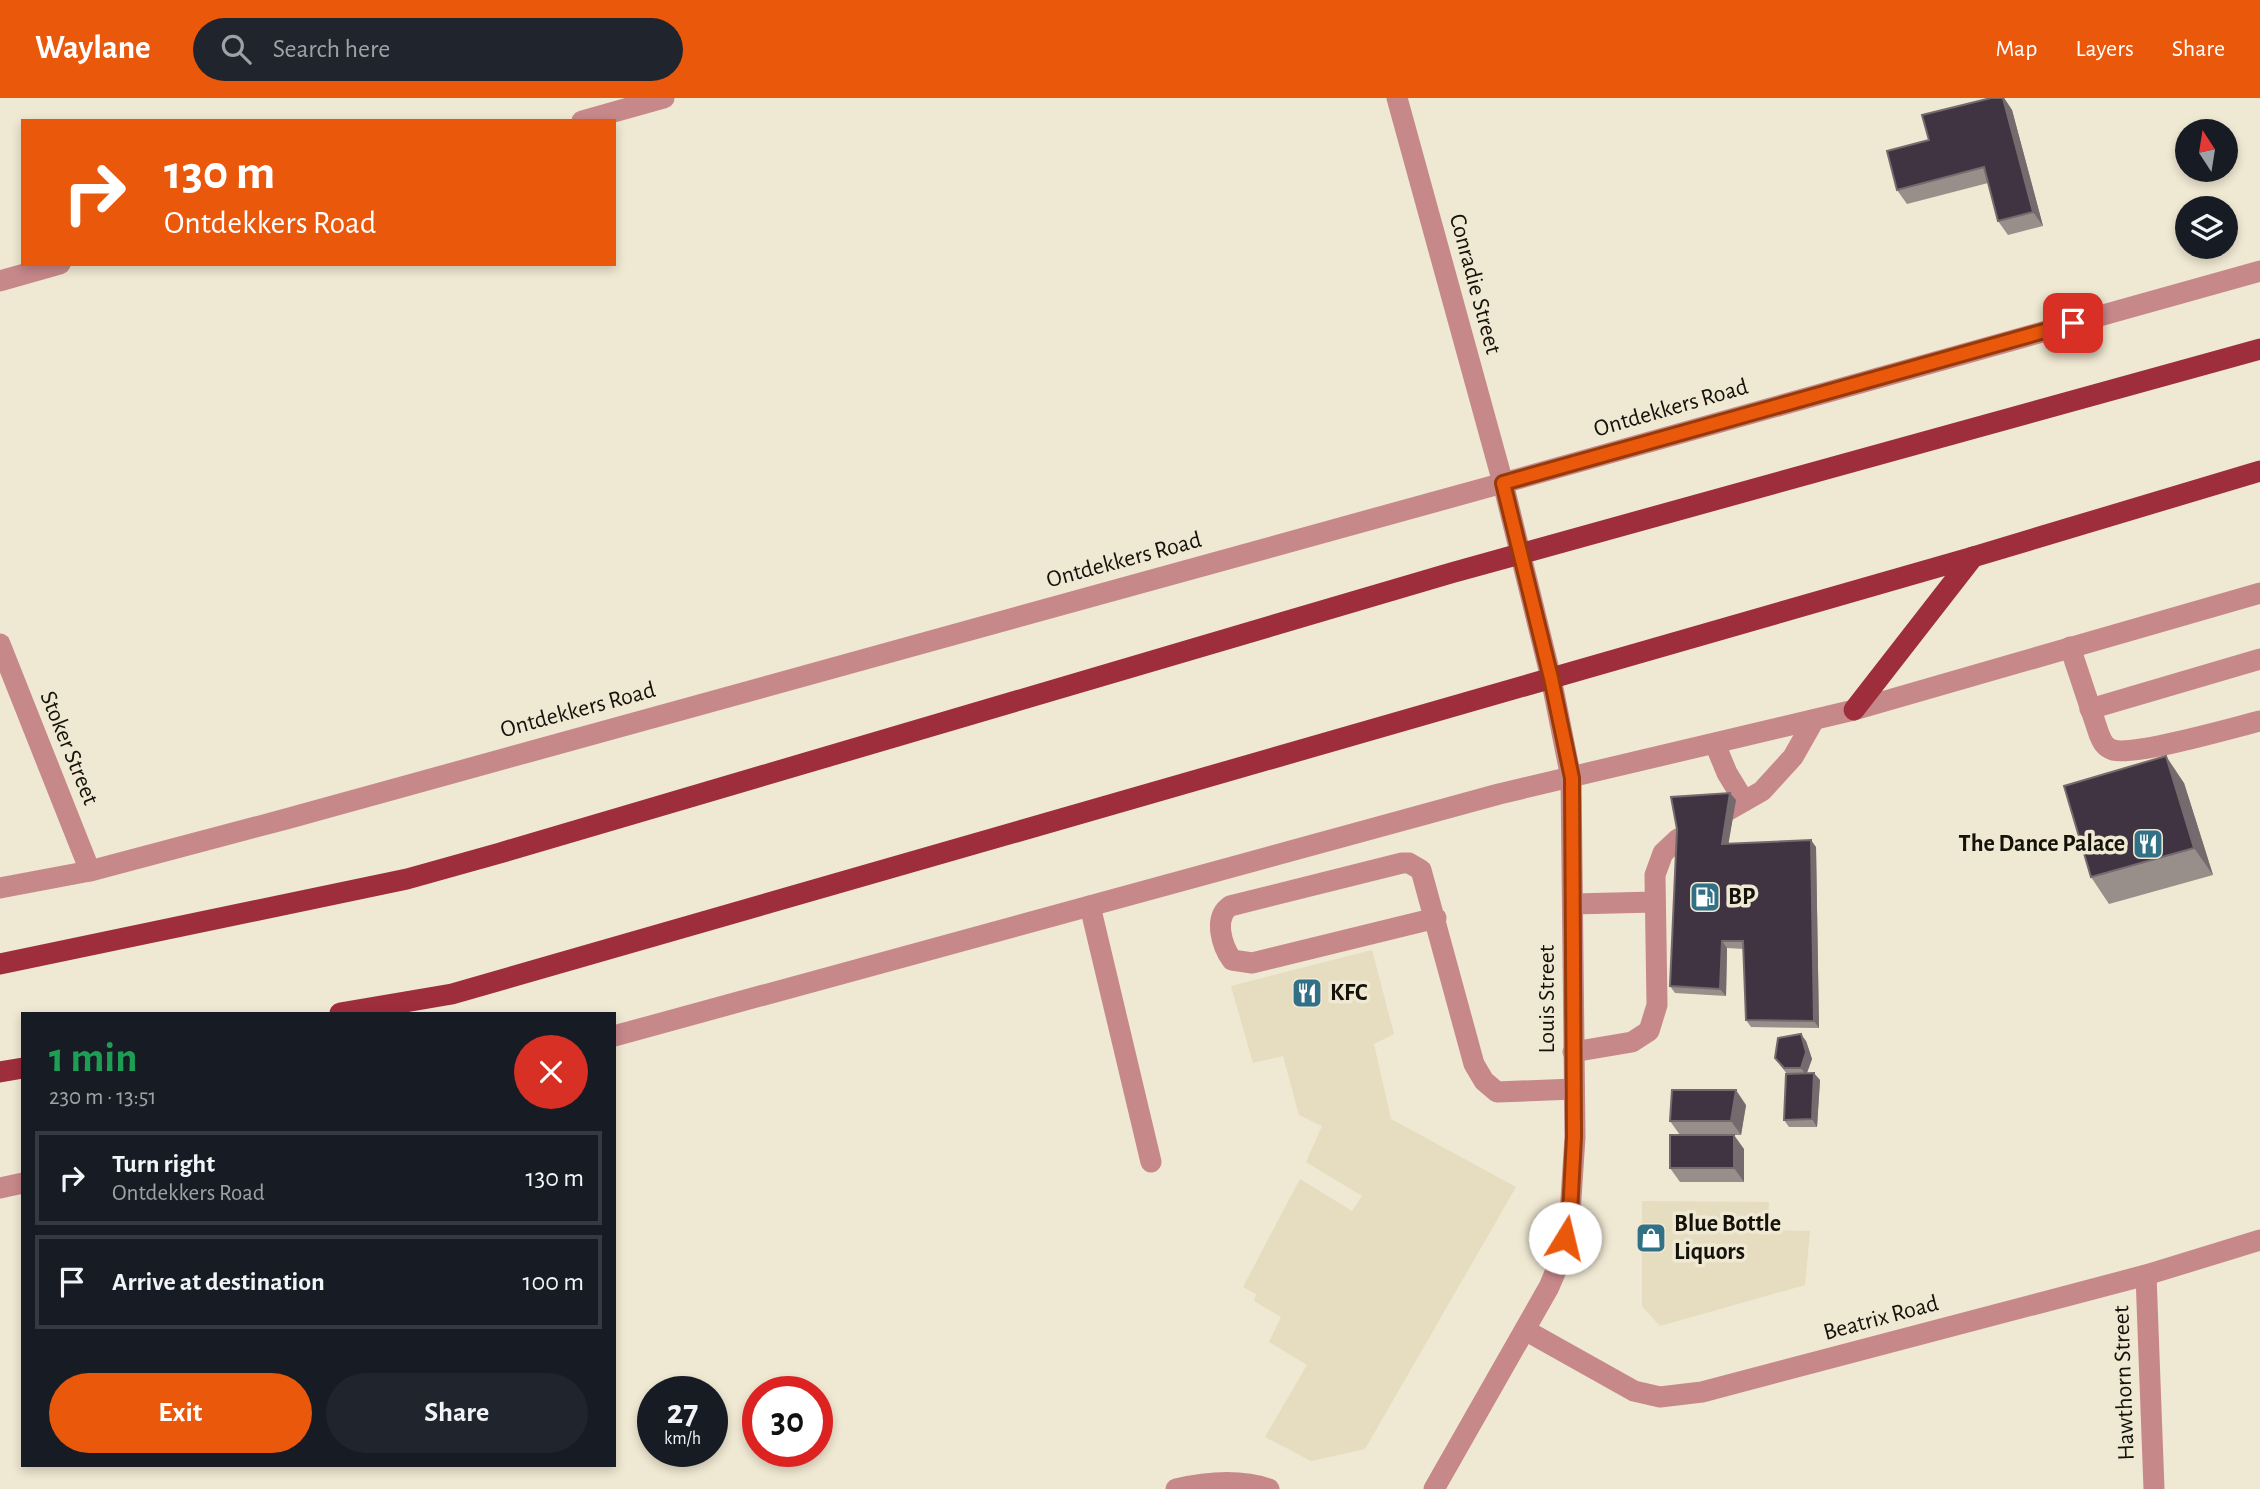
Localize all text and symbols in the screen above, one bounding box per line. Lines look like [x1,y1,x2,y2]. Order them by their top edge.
search box [193,18,683,81]
icon: search [217,30,255,68]
text: Waylane [35,32,151,65]
text: Search here [273,36,390,62]
text: Map [1995,37,2037,61]
text: Layers [2075,37,2134,61]
text: Share [2172,37,2225,61]
north arrow [2175,119,2238,182]
map controls [2175,119,2238,259]
icon: right [49,147,140,238]
text: 130 m [164,149,275,198]
button: layers [2175,196,2238,259]
text: Ontdekkers Road [164,207,376,239]
street label: Conradie Street [1445,211,1505,357]
pin [2043,293,2103,353]
icon: arrive [2054,304,2092,342]
street label: Ontdekkers Road [1591,375,1751,441]
street label: Ontdekkers Road [1044,528,1204,592]
street label: Ontdekkers Road [498,678,658,742]
street label: Stoker Street [35,688,103,809]
restaurant icon: The Dance Palace [2131,827,2165,861]
place label: The Dance Palace [1958,832,2125,856]
fuel station icon: BP [1688,880,1722,914]
place label: BP [1728,885,1755,909]
street label: Louis Street [1535,944,1559,1053]
restaurant icon: KFC [1290,976,1324,1010]
place label: KFC [1330,981,1368,1005]
button: close [514,1035,588,1109]
text: 1 min [49,1037,138,1079]
text: 230 m · 13:51 [49,1086,156,1109]
text: Turn right [112,1151,215,1177]
icon: right [53,1159,91,1197]
text: 130 m [526,1165,584,1191]
text: Ontdekkers Road [112,1182,265,1205]
position arrow [1528,1201,1602,1275]
place label: Blue Bottle Liquors [1674,1212,1781,1264]
shop icon: Blue Bottle Liquors [1634,1221,1668,1255]
icon: arrive [53,1263,91,1301]
text: Arrive at destination [112,1269,325,1295]
text: 100 m [523,1269,584,1295]
street label: Beatrix Road [1821,1291,1941,1345]
street label: Hawthorn Street [2109,1305,2139,1461]
button: Exit [49,1373,312,1453]
button: Share [326,1373,588,1453]
speed limit sign: 30 [742,1376,833,1467]
text: 27 [667,1395,698,1430]
text: km/h [664,1430,701,1448]

